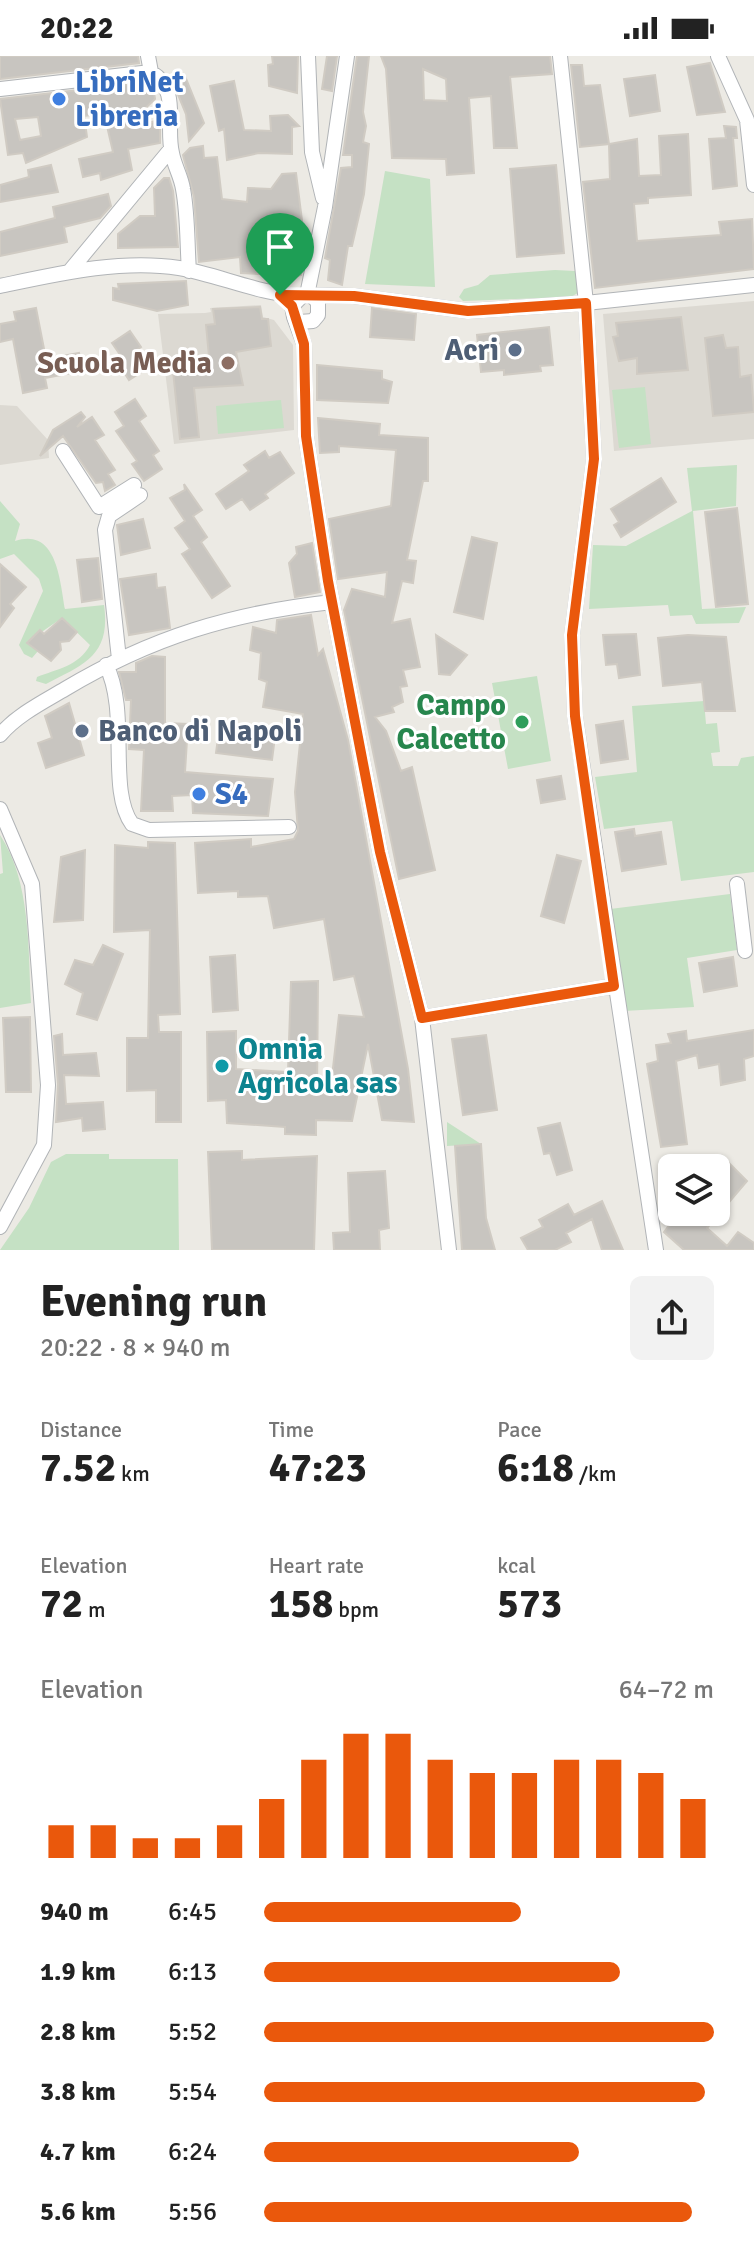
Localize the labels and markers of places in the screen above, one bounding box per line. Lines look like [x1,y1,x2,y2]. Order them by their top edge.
place label: LibriNet Libreria [75,64,184,135]
marker: LibriNet Libreria [50,90,68,108]
pin [246,213,314,295]
place label: Acri [445,332,499,369]
marker: Acri [506,341,524,359]
place label: Scuola Media [37,345,212,382]
marker: Scuola Media [219,354,237,372]
place label: Campo Calcetto [396,687,506,758]
place label: Banco di Napoli [98,713,302,750]
marker: Campo Calcetto [513,713,531,731]
marker: Banco di Napoli [73,722,91,740]
place label: S4 [215,776,248,813]
marker: S4 [190,785,208,803]
place label: Omnia Agricola sas [238,1031,397,1102]
marker: Omnia Agricola sas [213,1057,231,1075]

